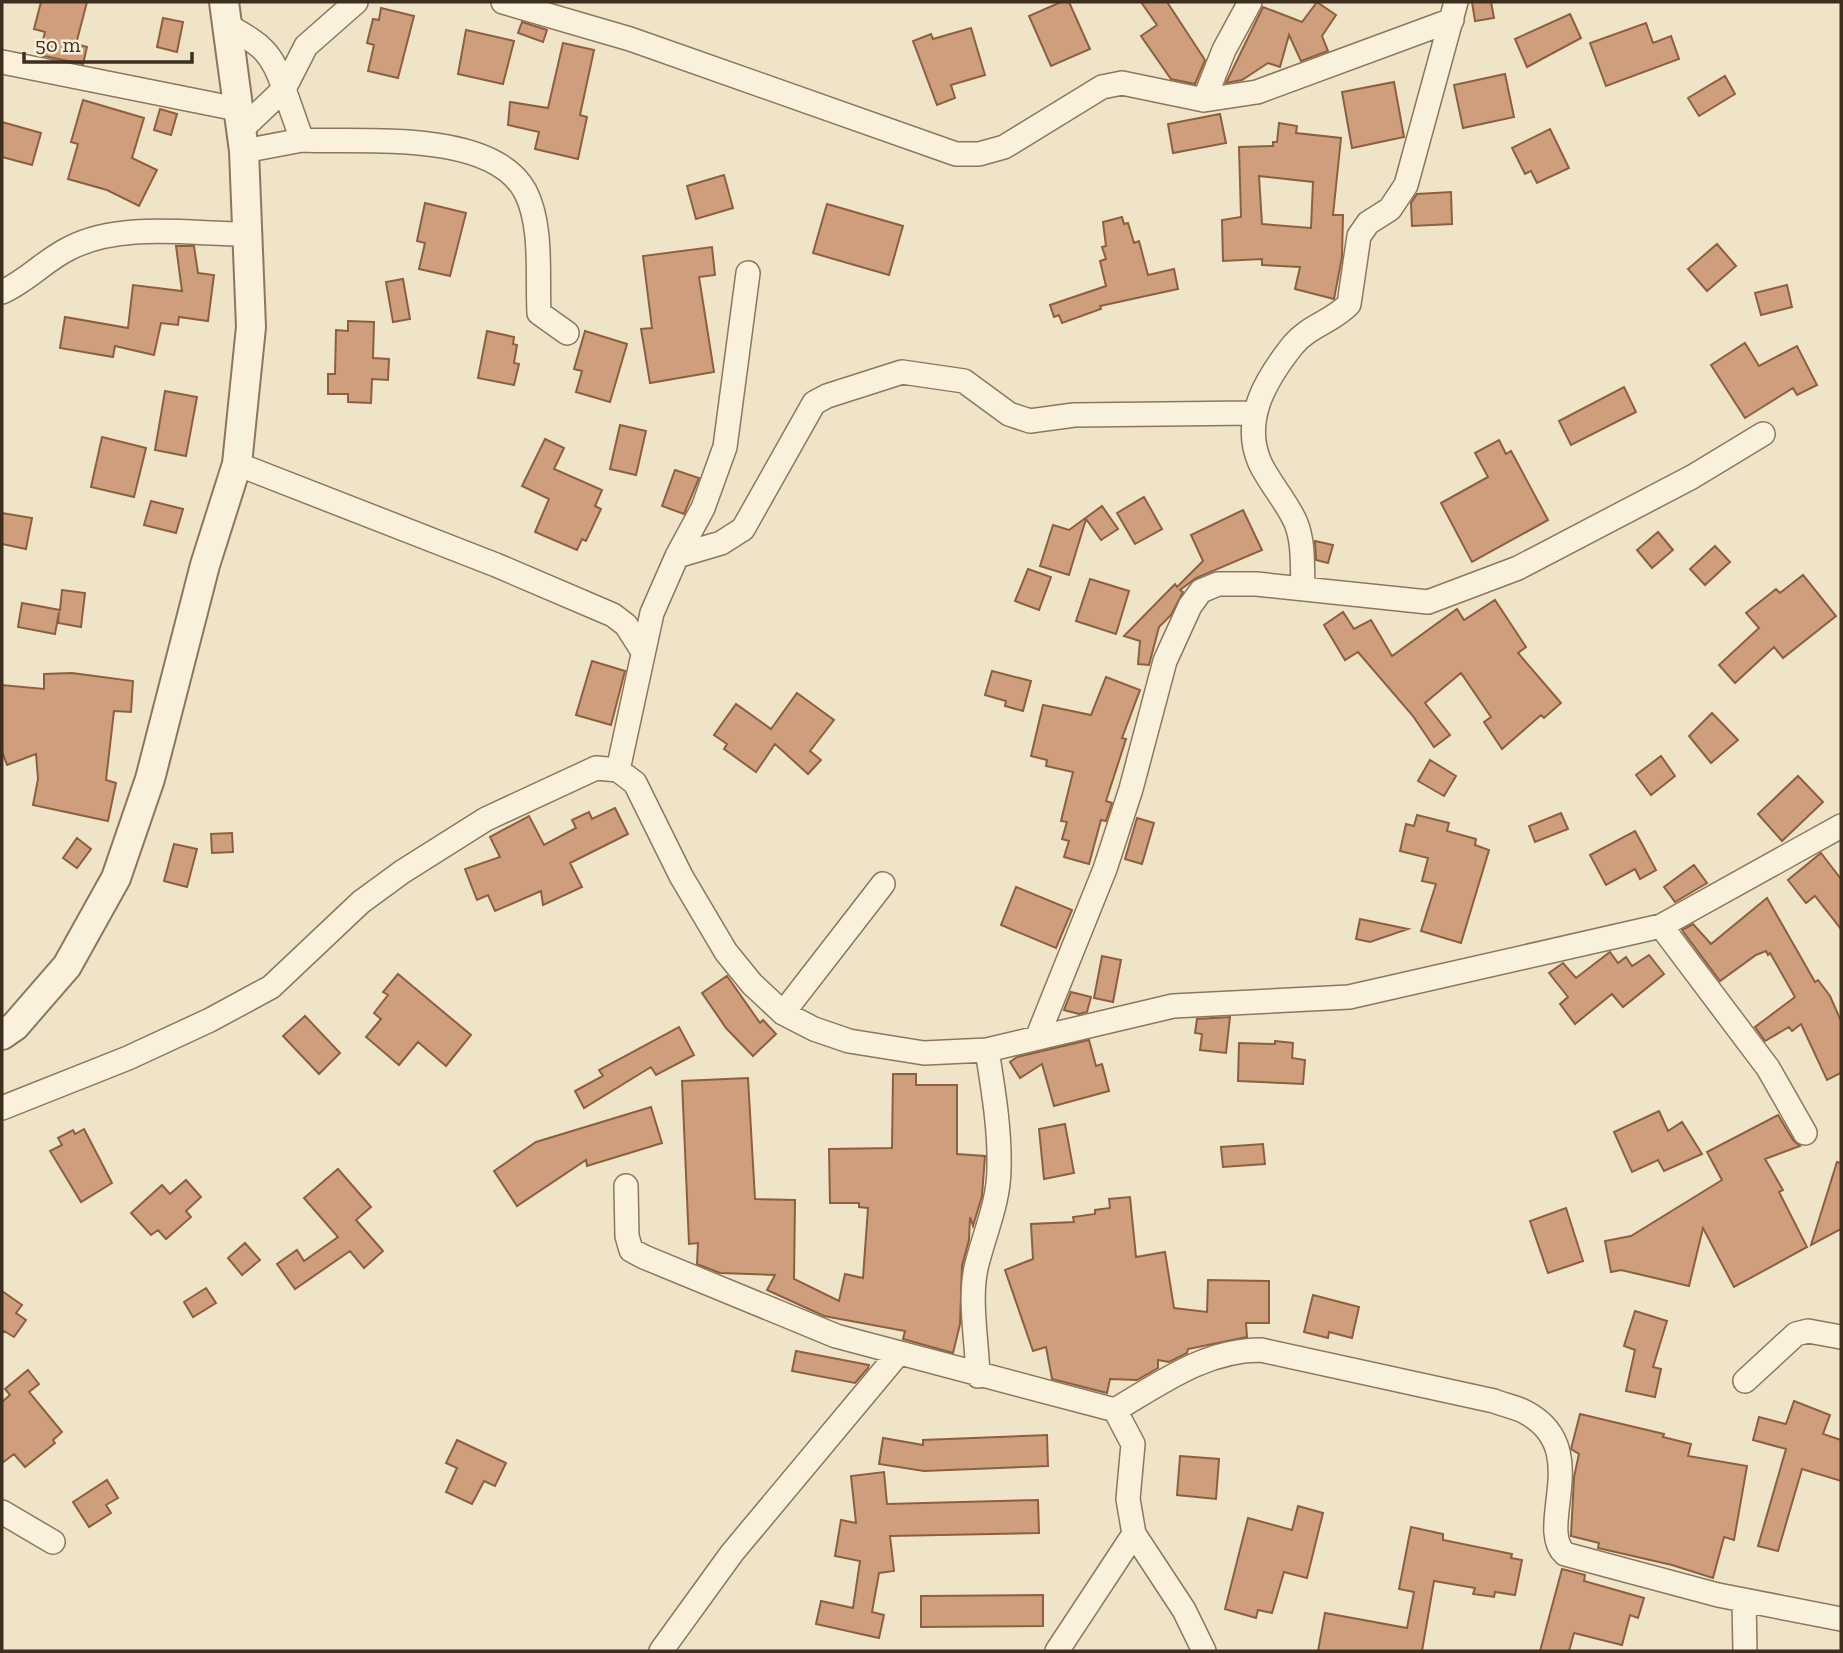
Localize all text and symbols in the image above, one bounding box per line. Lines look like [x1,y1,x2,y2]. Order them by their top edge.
scale bar [24,21,192,65]
text: 50 m [35,32,81,57]

